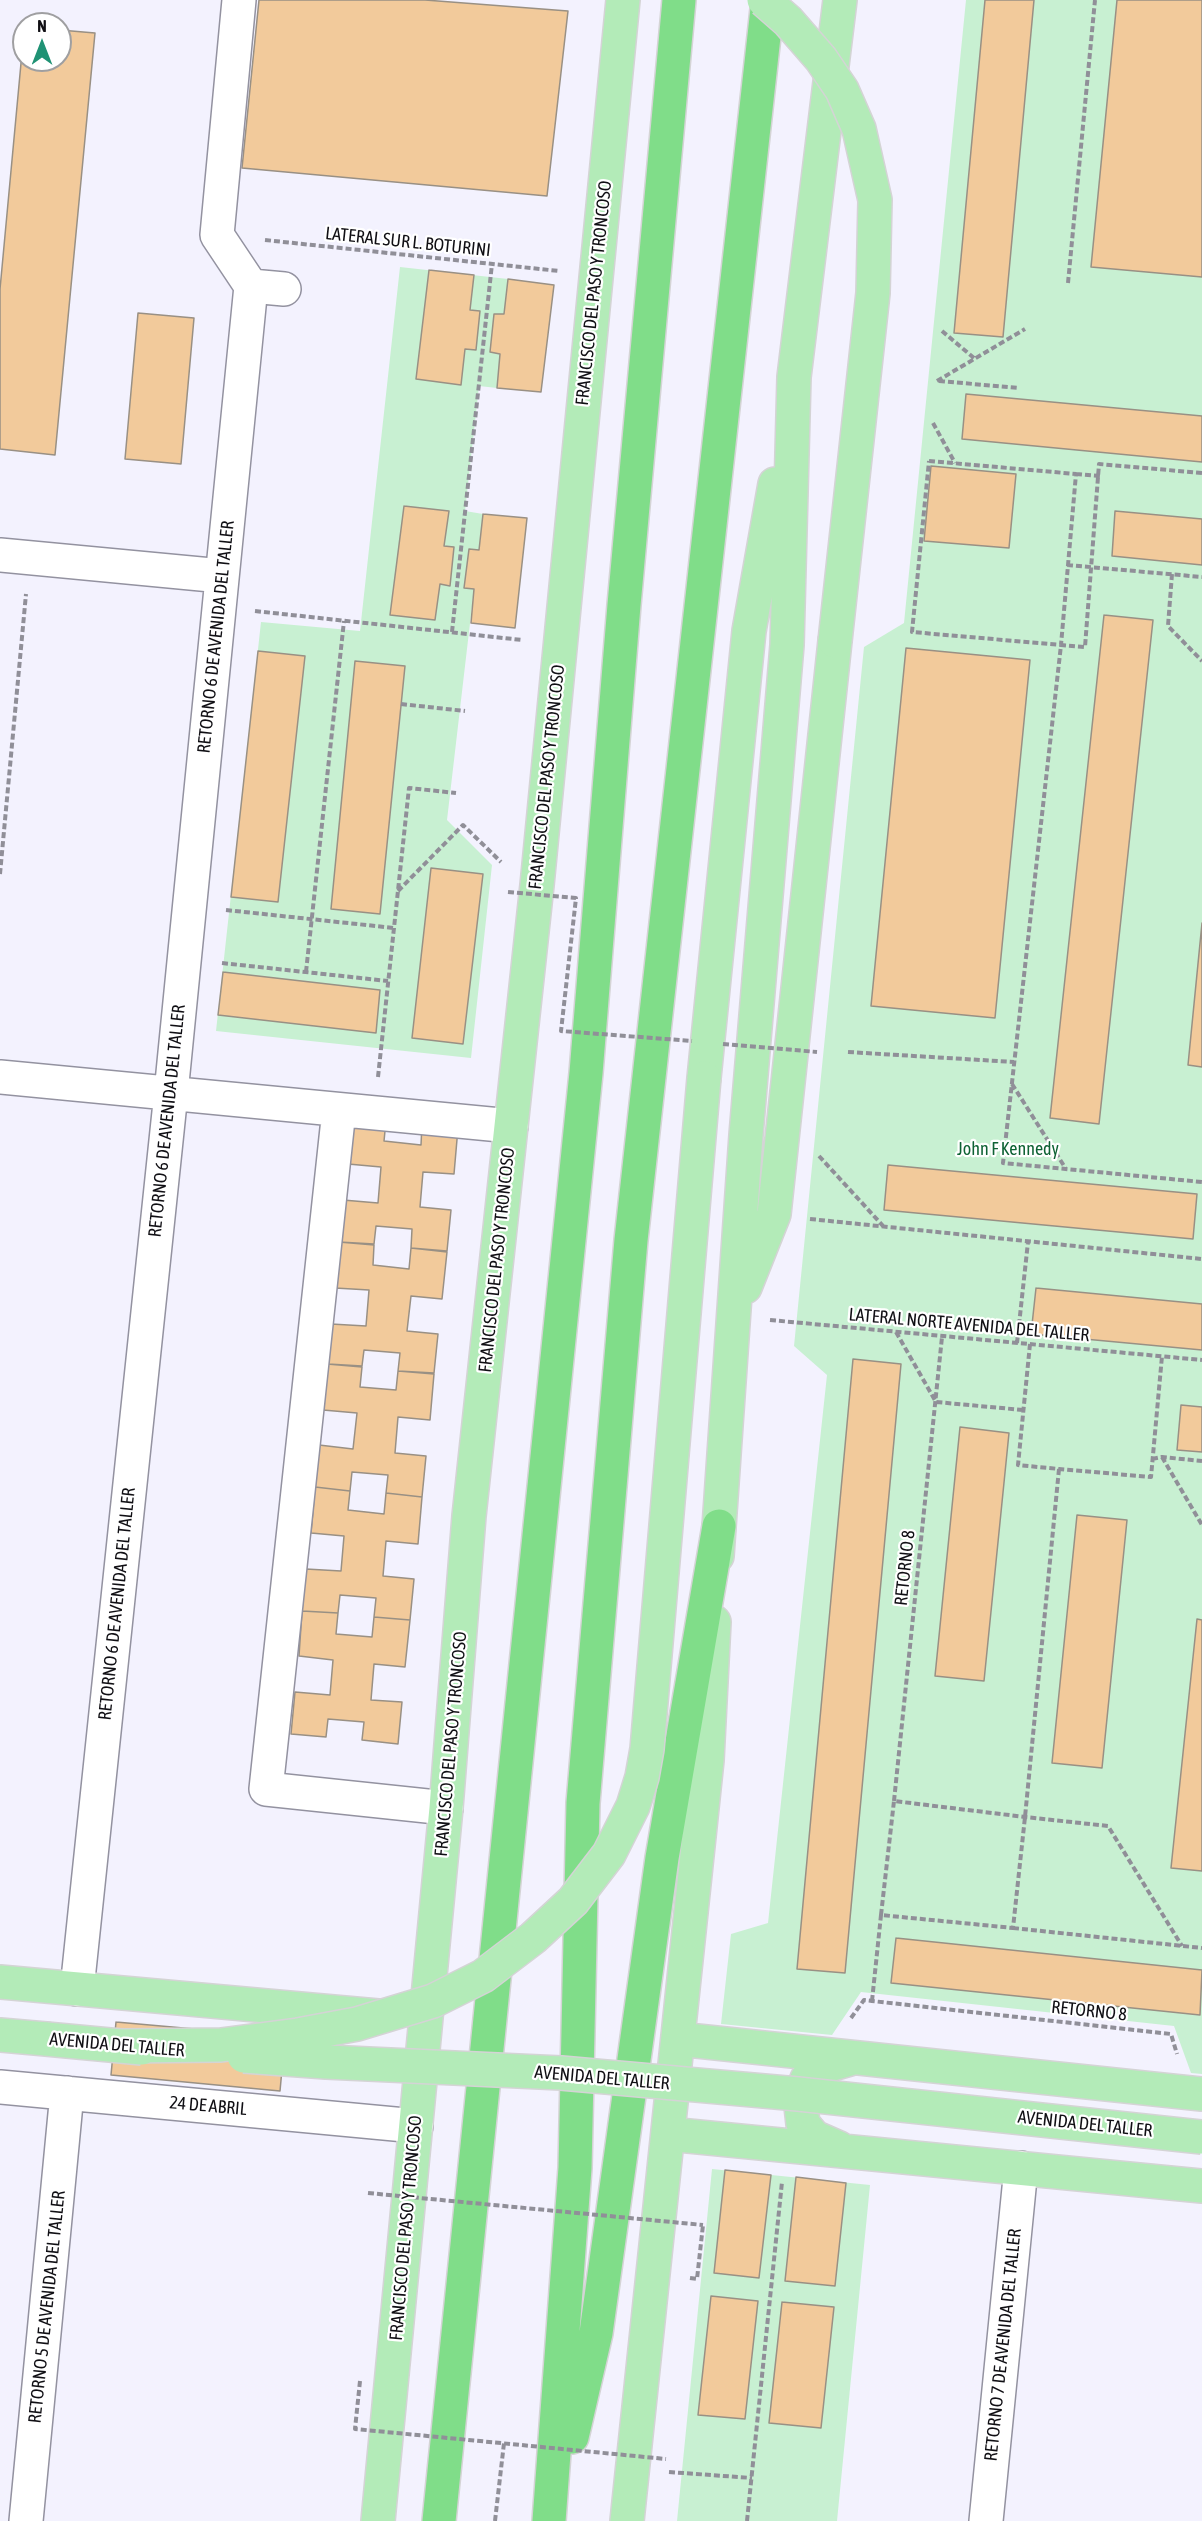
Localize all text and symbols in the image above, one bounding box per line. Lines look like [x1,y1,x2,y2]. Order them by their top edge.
north arrow [12,12,72,72]
text: N [37,17,47,35]
street label: FRANCISCO DEL PASO Y TRONCOSO [571,180,617,406]
street label: LATERAL SUR L. BOTURINI [324,223,492,261]
street label: RETORNO 6 DE AVENIDA DEL TALLER [193,520,239,754]
street label: FRANCISCO DEL PASO Y TRONCOSO [524,664,570,890]
street label: RETORNO 6 DE AVENIDA DEL TALLER [144,1004,190,1238]
park label: John F Kennedy [957,1138,1059,1160]
street label: FRANCISCO DEL PASO Y TRONCOSO [474,1147,520,1373]
street label: LATERAL NORTE AVENIDA DEL TALLER [848,1304,1090,1346]
street label: RETORNO 6 DE AVENIDA DEL TALLER [94,1487,140,1721]
street label: RETORNO 8 [890,1529,920,1607]
street label: FRANCISCO DEL PASO Y TRONCOSO [430,1631,472,1857]
street label: RETORNO 8 [1050,1996,1128,2026]
street label: AVENIDA DEL TALLER [49,2028,185,2062]
street label: AVENIDA DEL TALLER [534,2061,670,2095]
street label: 24 DE ABRIL [168,2092,248,2120]
street label: AVENIDA DEL TALLER [1017,2106,1153,2142]
street label: FRANCISCO DEL PASO Y TRONCOSO [385,2115,427,2341]
street label: RETORNO 5 DE AVENIDA DEL TALLER [24,2190,70,2424]
street label: RETORNO 7 DE AVENIDA DEL TALLER [980,2228,1026,2462]

